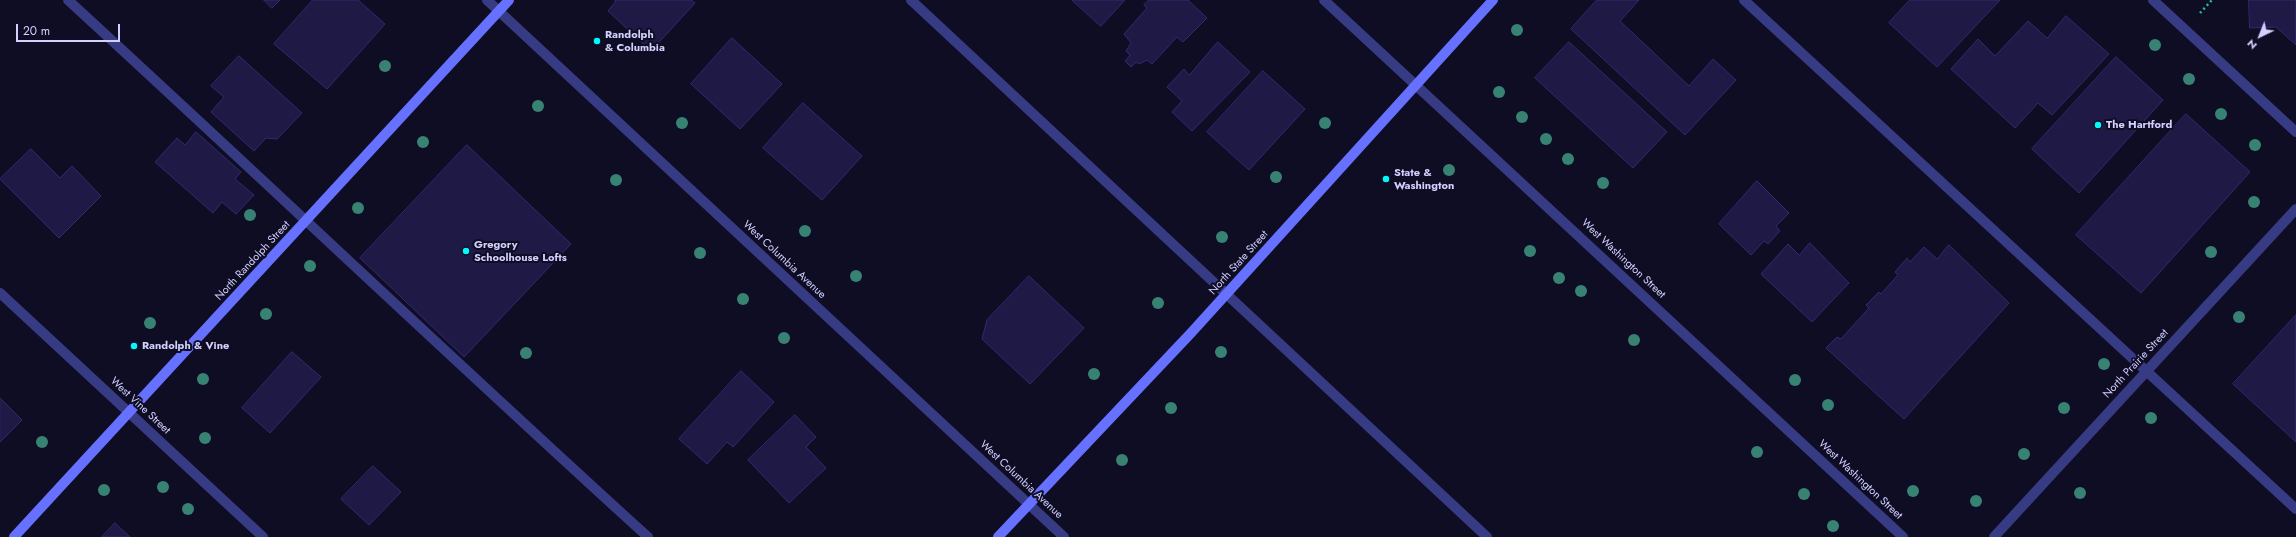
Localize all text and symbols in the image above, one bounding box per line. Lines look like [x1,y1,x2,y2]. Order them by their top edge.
scale bar [18,16,122,42]
north arrow [2240,16,2280,56]
text: 20 m [23,22,50,40]
place label: Randolph & Columbia [605,28,665,54]
marker: Randolph & Columbia [592,36,602,46]
text: N [2243,36,2260,54]
place label: The Hartford [2106,118,2172,132]
marker: The Hartford [2093,120,2103,130]
place label: State & Washington [1394,166,1454,192]
marker: State & Washington [1381,174,1391,184]
street label: West Washington Street [1578,217,1668,301]
street label: West Columbia Avenue [740,218,828,302]
street label: North Randolph Street [213,219,293,303]
street label: North State Street [1207,228,1271,298]
place label: Gregory Schoolhouse Lofts [474,238,567,264]
marker: Gregory Schoolhouse Lofts [461,246,471,256]
street label: North Prairie Street [2101,327,2171,401]
place label: Randolph & Vine [142,339,229,353]
marker: Randolph & Vine [129,341,139,351]
street label: West Vine Street [107,375,173,437]
street label: West Columbia Avenue [977,438,1065,522]
street label: West Washington Street [1815,438,1905,522]

